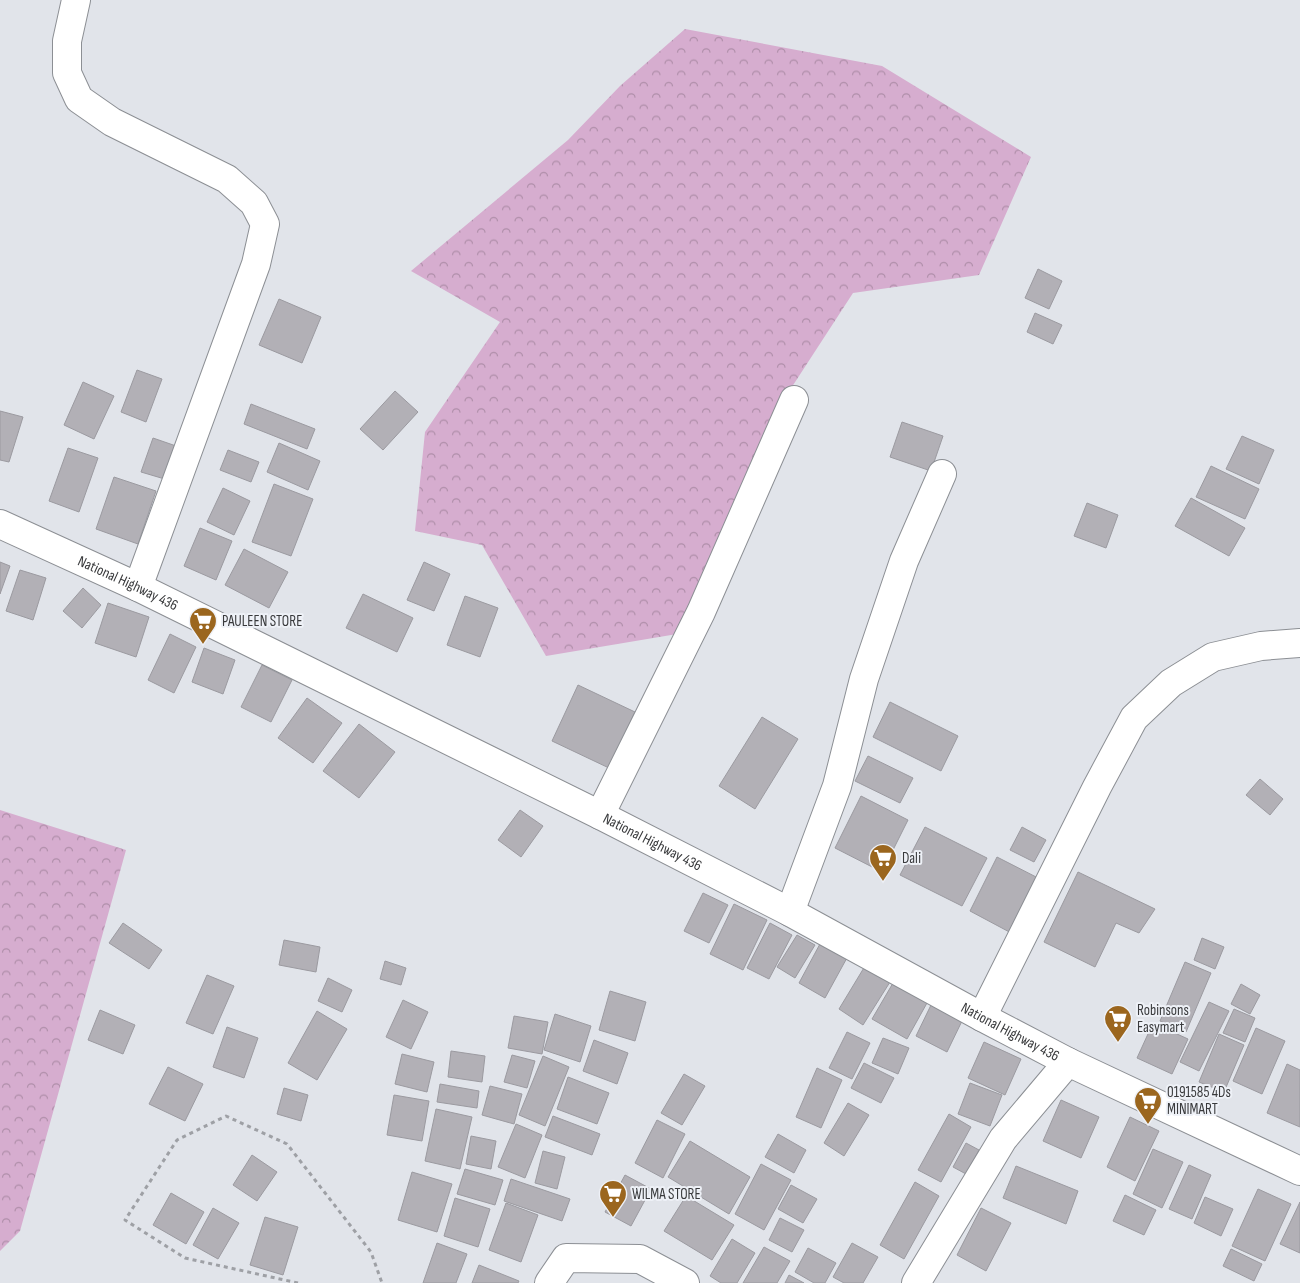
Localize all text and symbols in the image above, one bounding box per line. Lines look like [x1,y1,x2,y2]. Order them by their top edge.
street label: National Highway 436 [75,552,181,615]
supermarket icon: PAULEEN STORE [188,606,218,645]
place label: PAULEEN STORE [222,612,302,631]
street label: National Highway 436 [600,809,705,875]
supermarket icon: Dali [868,843,898,882]
place label: Dali [902,849,921,868]
street label: National Highway 436 [958,998,1063,1066]
place label: Robinsons Easymart [1137,1001,1189,1037]
supermarket icon: Robinsons Easymart [1103,1004,1133,1043]
place label: 0191585 4Ds MINIMART [1167,1083,1231,1119]
supermarket icon: 0191585 4Ds MINIMART [1133,1086,1163,1125]
supermarket icon: WILMA STORE [598,1179,628,1218]
place label: WILMA STORE [632,1185,701,1204]

